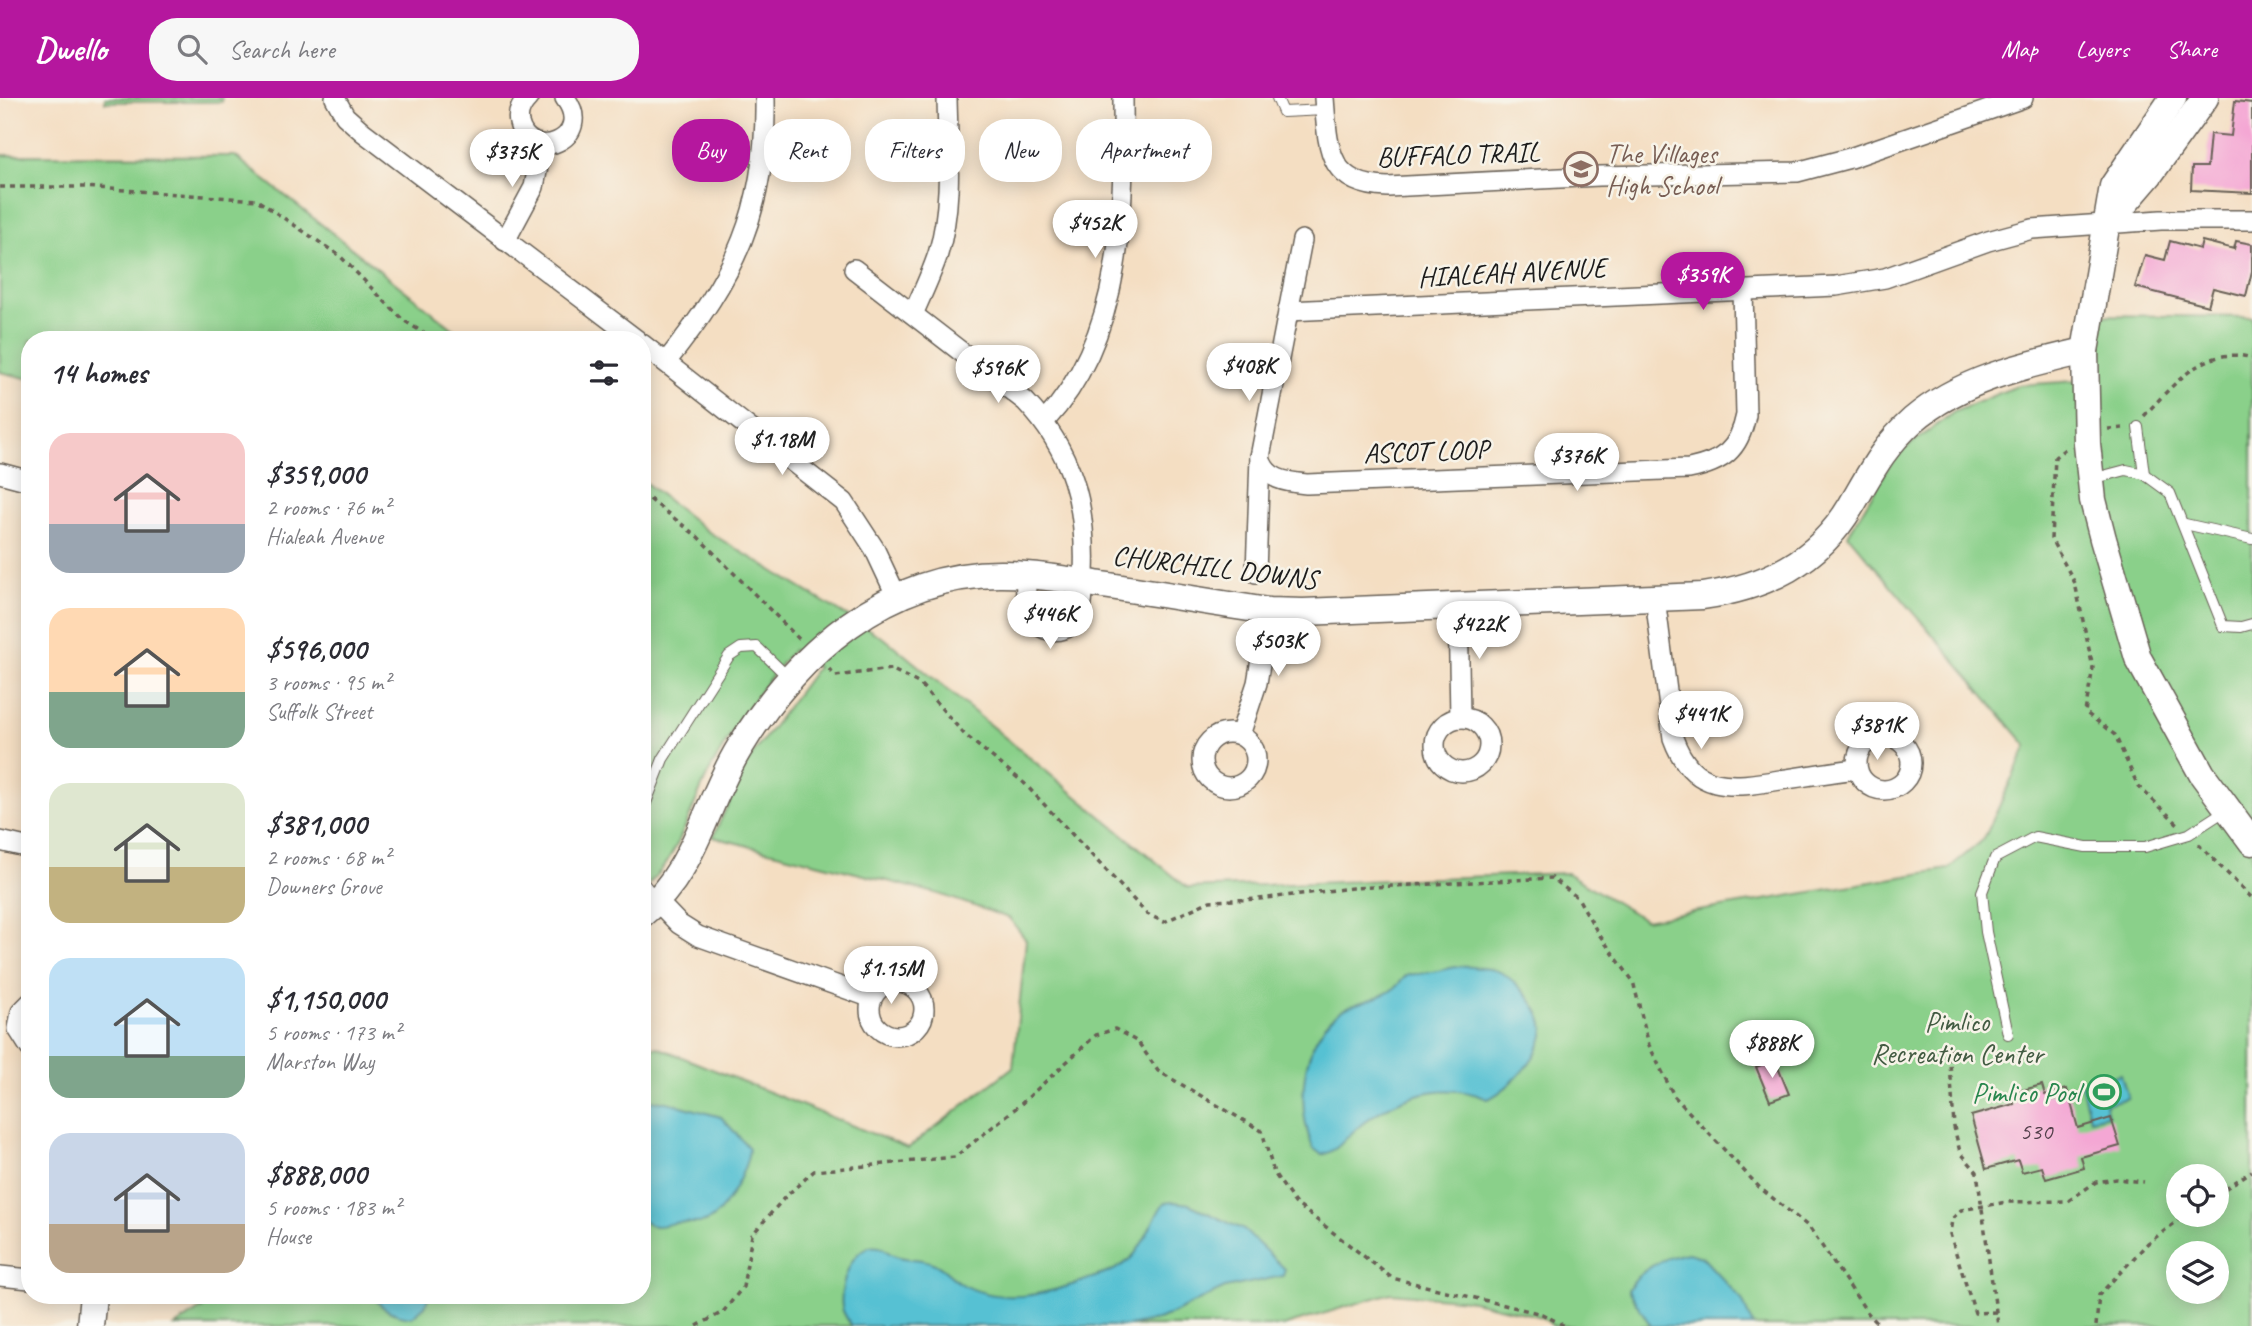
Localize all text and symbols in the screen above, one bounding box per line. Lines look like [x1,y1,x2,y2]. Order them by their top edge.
search box [149,18,639,81]
text: Dwello [35,28,107,70]
icon: search [173,30,211,68]
text: Search here [229,33,335,66]
text: Map [2001,34,2038,64]
text: Layers [2076,34,2129,64]
text: Share [2167,34,2217,64]
chip: Buy [672,119,750,182]
chip: Rent [764,119,851,182]
chip: Filters [865,119,965,182]
chip: New [979,119,1062,182]
chip: Apartment [1076,119,1212,182]
pin: $375K [463,130,561,189]
street label: BUFFALO TRAIL [1376,134,1541,174]
place label: The Villages High School [1606,136,1724,203]
text: $375K [486,137,538,166]
school or university icon: The Villages High School [1562,150,1600,188]
pin: $452K [1046,200,1144,260]
text: $452K [1069,208,1121,237]
street label: HIALEAH AVENUE [1417,249,1611,294]
pin: $359K [1654,252,1752,312]
text: $359K [1677,260,1729,289]
pin: $408K [1200,344,1298,403]
pin: $596K [949,345,1047,405]
text: $408K [1222,351,1276,380]
text: $596K [972,353,1024,382]
text: 14 homes [49,354,147,392]
icon: filters [585,354,623,392]
pin: $1.18M [725,418,839,477]
text: $1.18M [751,425,813,454]
street label: ASCOT LOOP [1363,431,1493,471]
pin: $376K [1528,434,1626,493]
text: $376K [1550,441,1604,470]
text: $359,000 [266,455,366,493]
icon: home [105,461,189,545]
text: 2 rooms · 76 m² [266,493,390,522]
text: Hialeah Avenue [266,522,383,551]
street label: CHURCHILL DOWNS [1111,537,1323,597]
pin: $446K [1001,592,1099,651]
text: $446K [1023,599,1077,628]
pin: $422K [1430,602,1528,661]
text: $422K [1452,609,1506,638]
pin: $503K [1229,618,1327,678]
text: $503K [1252,626,1304,655]
text: $596,000 [266,630,366,668]
icon: home [105,636,189,720]
text: 3 rooms · 95 m² [266,668,390,697]
pin: $441K [1652,692,1750,751]
text: Suffolk Street [266,697,372,726]
text: $441K [1674,699,1728,728]
pin: $381K [1828,702,1926,762]
text: $381K [1850,710,1904,739]
text: $381,000 [266,805,366,843]
icon: home [105,811,189,895]
text: 2 rooms · 68 m² [266,843,390,872]
text: Downers Grove [266,872,382,901]
pin: $1.15M [834,946,948,1006]
text: $1.15M [860,954,922,983]
text: $1,150,000 [266,980,385,1018]
icon: home [105,986,189,1070]
park label: Pimlico Recreation Center [1871,1004,2046,1071]
text: 5 rooms · 173 m² [266,1018,401,1047]
pin: $888K [1723,1020,1821,1080]
text: $888K [1745,1028,1799,1057]
text: Marston Way [266,1047,374,1076]
sports icon: Pimlico Pool [2085,1073,2123,1111]
place label: Pimlico Pool [1972,1075,2085,1110]
house number: 530 [2020,1116,2054,1146]
text: $888,000 [266,1155,366,1193]
icon: home [105,1161,189,1245]
map controls [2166,1164,2229,1304]
button: locate [2166,1164,2229,1227]
text: 5 rooms · 183 m² [266,1193,401,1222]
text: House [266,1222,311,1251]
button: layers [2166,1241,2229,1304]

